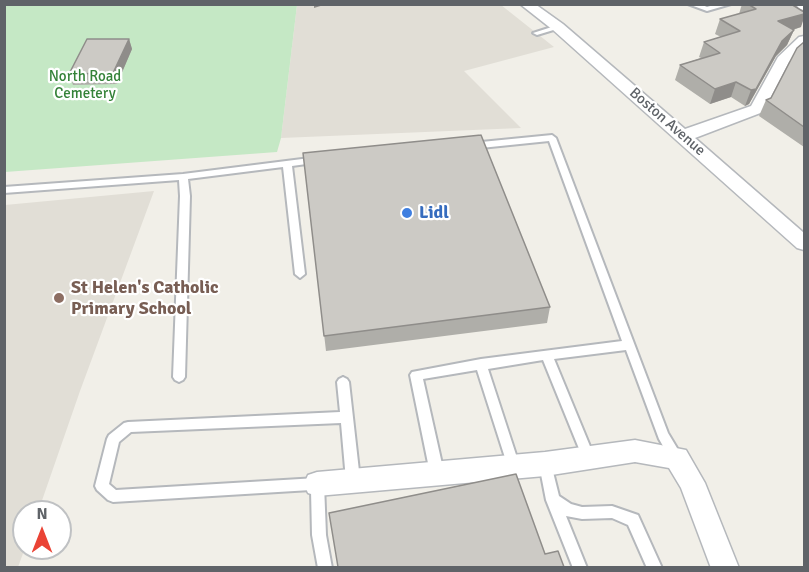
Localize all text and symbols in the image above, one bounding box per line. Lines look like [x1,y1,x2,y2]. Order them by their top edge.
park label: North Road Cemetery [49,68,121,103]
street label: Boston Avenue [625,84,709,160]
place label: Lidl [419,202,449,224]
marker: Lidl [400,206,414,220]
place label: St Helen's Catholic Primary School [71,277,219,320]
marker: St Helen's Catholic Primary School [52,291,66,305]
north arrow [12,500,72,560]
text: N [36,504,48,524]

